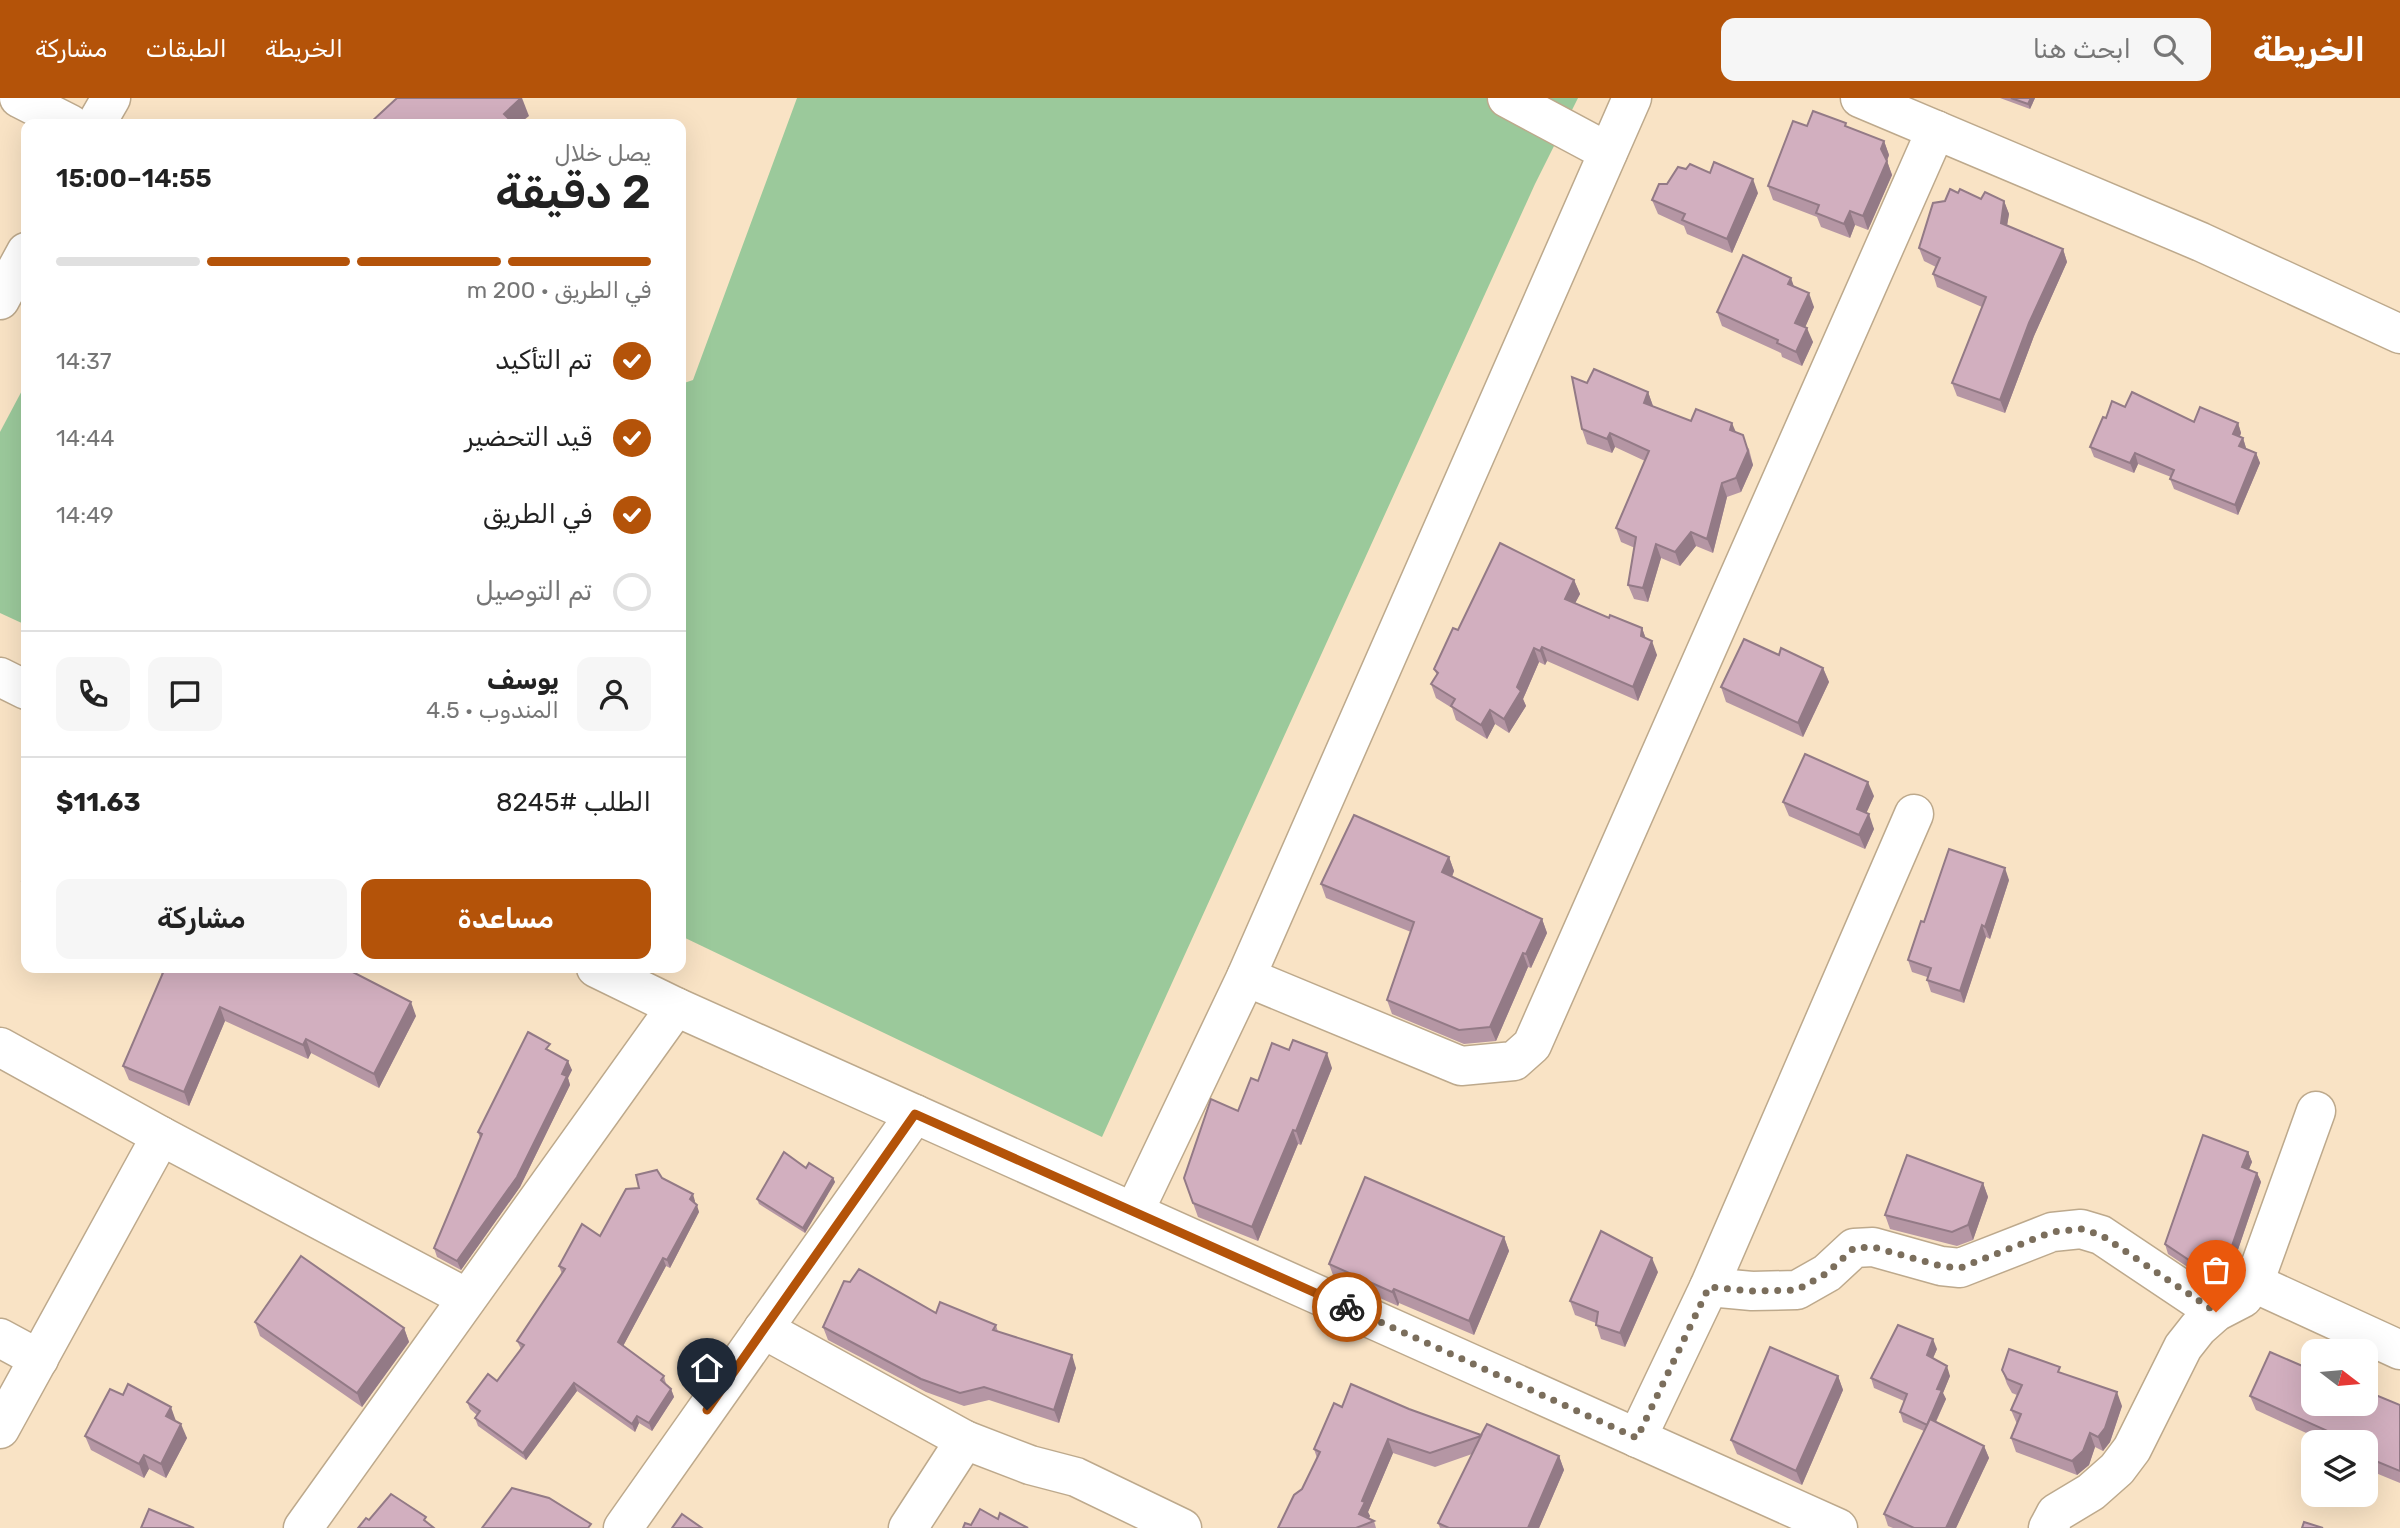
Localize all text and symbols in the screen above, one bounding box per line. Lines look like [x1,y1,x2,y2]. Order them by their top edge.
search box [1721,18,2211,81]
icon: search [2149,30,2187,68]
text: الخريطة [2253,30,2365,69]
text: ابحث هنا [2033,34,2131,65]
text: مشاركة [35,35,107,63]
text: الطبقات [145,35,227,63]
text: الخريطة [265,35,343,63]
text: يصل خلال [555,139,651,167]
text: 14:55–15:00 [56,163,212,194]
text: 2 دقيقة [495,165,651,220]
text: في الطريق · 200 m [467,276,651,304]
icon: check [613,342,651,380]
text: تم التأكيد [495,345,592,376]
text: 14:37 [56,347,112,375]
icon: check [613,419,651,457]
text: قيد التحضير [465,422,592,453]
text: 14:44 [56,424,115,452]
icon: check [613,496,651,534]
text: في الطريق [483,499,592,530]
text: 14:49 [56,501,114,529]
text: تم التوصيل [475,576,592,607]
button: phone [56,657,130,731]
button: chat [148,657,222,731]
button: person [577,657,651,731]
text: يوسف [487,665,559,696]
text: المندوب · 4.5 [426,696,559,724]
text: $11.63 [56,787,141,818]
text: الطلب #8245 [496,787,651,818]
button: مشاركة [56,879,347,959]
button: مساعدة [361,879,651,959]
pin [2186,1240,2246,1312]
icon: bag [2197,1251,2235,1289]
courier [1312,1272,1382,1342]
icon: bike [1328,1288,1366,1326]
pin [677,1338,737,1410]
north arrow [2301,1339,2378,1416]
map controls [2301,1339,2378,1507]
icon: home [688,1349,726,1387]
button: layers [2301,1430,2378,1507]

